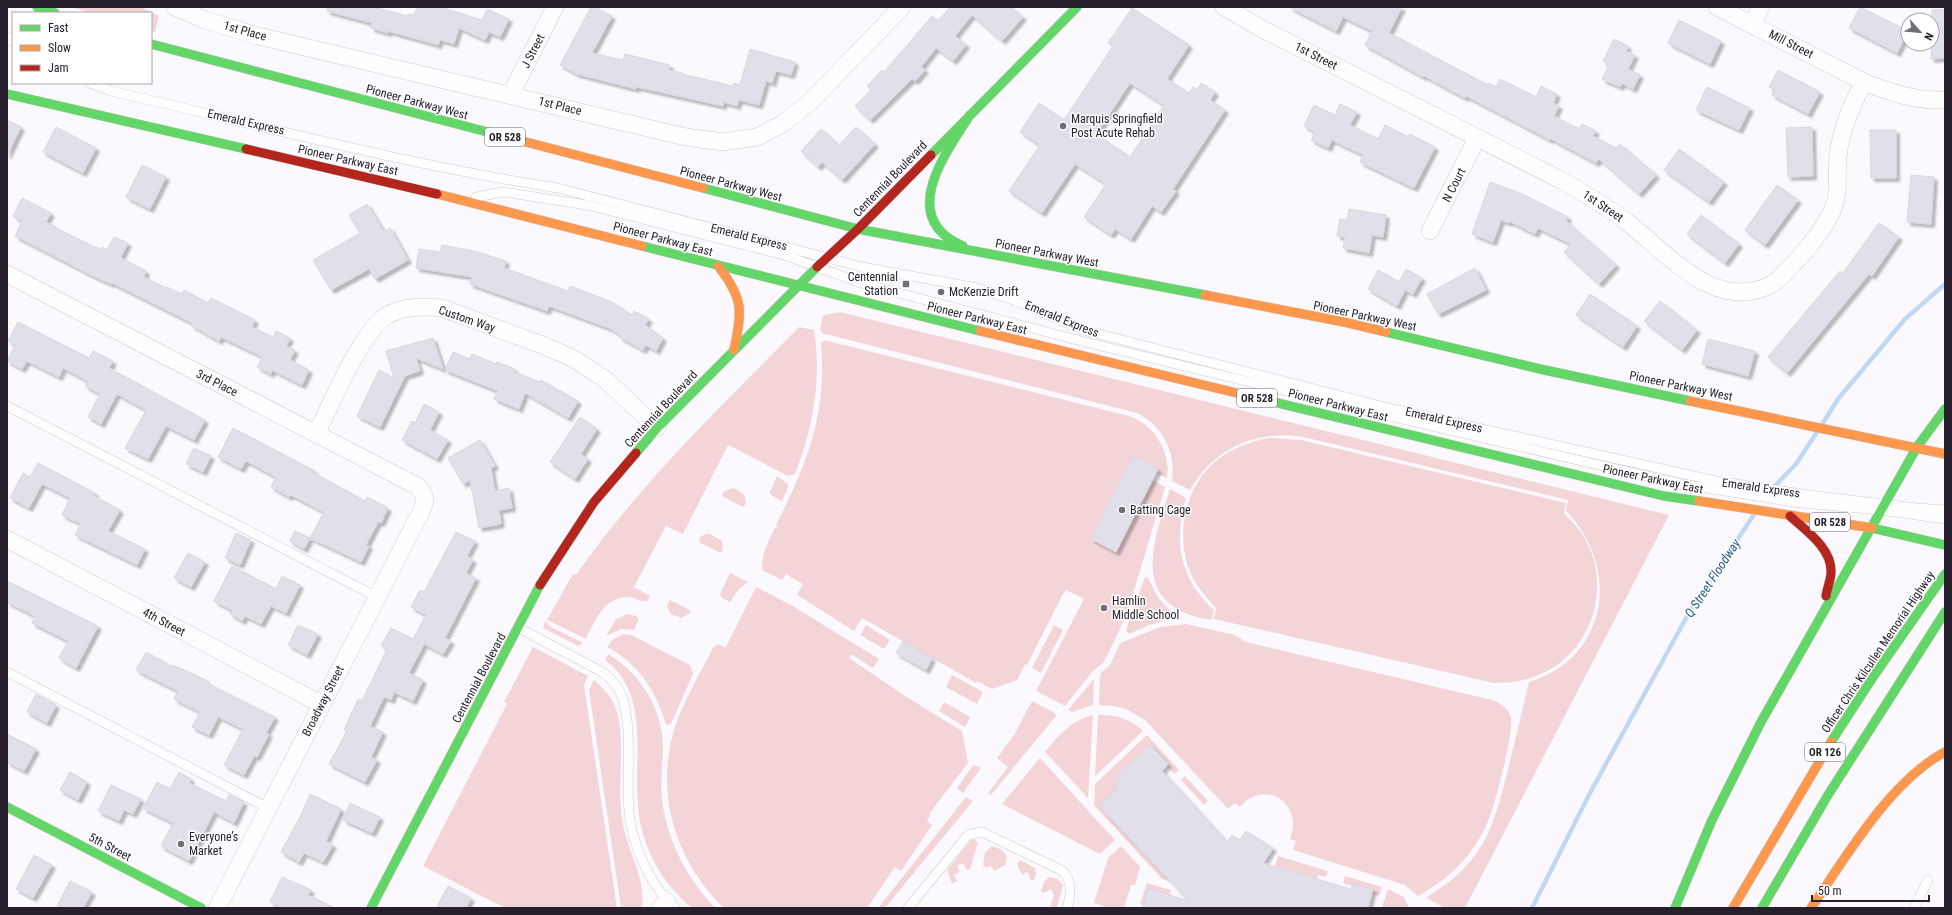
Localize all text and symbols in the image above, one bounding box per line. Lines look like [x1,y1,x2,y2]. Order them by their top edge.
legend [12,12,152,84]
north arrow [1900,12,1940,52]
street label: 1st Place [222,18,268,44]
text: Fast [48,21,69,35]
street label: Mill Street [1766,27,1816,61]
text: N [1921,30,1936,42]
street label: J Street [518,31,548,71]
street label: 1st Street [1292,39,1340,73]
text: Slow [48,41,71,55]
text: Jam [48,61,69,75]
street label: Pioneer Parkway West [364,82,470,122]
street label: 1st Place [537,94,583,118]
street label: Emerald Express [206,106,286,138]
place label: Marquis Springfield Post Acute Rehab [1071,112,1163,140]
marker: Marquis Springfield Post Acute Rehab [1058,121,1068,131]
road number: OR 528 [485,128,525,146]
street label: Centennial Boulevard [850,138,930,220]
street label: Pioneer Parkway East [297,142,400,178]
street label: Pioneer Parkway West [678,164,784,204]
street label: N Court [1440,165,1469,204]
street label: 1st Street [1580,187,1626,225]
street label: Pioneer Parkway East [612,219,715,259]
street label: Emerald Express [709,221,789,253]
street label: Pioneer Parkway West [994,236,1100,270]
place label: Centennial Station [848,270,898,298]
marker: Centennial Station [901,279,911,289]
place label: McKenzie Drift [949,285,1019,299]
marker: McKenzie Drift [936,287,946,297]
street label: Emerald Express [1023,298,1101,340]
street label: Pioneer Parkway West [1312,298,1418,334]
street label: Pioneer Parkway East [926,299,1029,337]
street label: Custom Way [437,303,497,335]
street label: 3rd Place [194,367,240,400]
street label: Centennial Boulevard [622,368,700,450]
street label: Pioneer Parkway West [1628,368,1734,404]
street label: Pioneer Parkway East [1287,386,1390,424]
road number: OR 528 [1237,389,1277,407]
street label: Emerald Express [1404,404,1484,436]
street label: Pioneer Parkway East [1602,462,1705,497]
street label: Emerald Express [1721,476,1801,500]
place label: Batting Cage [1130,503,1191,517]
marker: Batting Cage [1117,505,1127,515]
road number: OR 528 [1810,513,1850,531]
water label: Q Street Floodway [1682,536,1744,620]
street label: Officer Chris Kilcullen Memorial Highway [1819,569,1937,735]
place label: Hamlin Middle School [1112,594,1179,622]
marker: Hamlin Middle School [1099,603,1109,613]
street label: 4th Street [140,605,188,639]
street label: Centennial Boulevard [449,631,509,725]
street label: Broadway Street [299,663,347,739]
road number: OR 126 [1805,743,1845,761]
street label: 5th Street [86,830,134,864]
place label: Everyone’s Market [189,830,238,858]
marker: Everyone’s Market [176,839,186,849]
scale bar [1812,877,1929,903]
text: 50 m [1818,884,1842,898]

